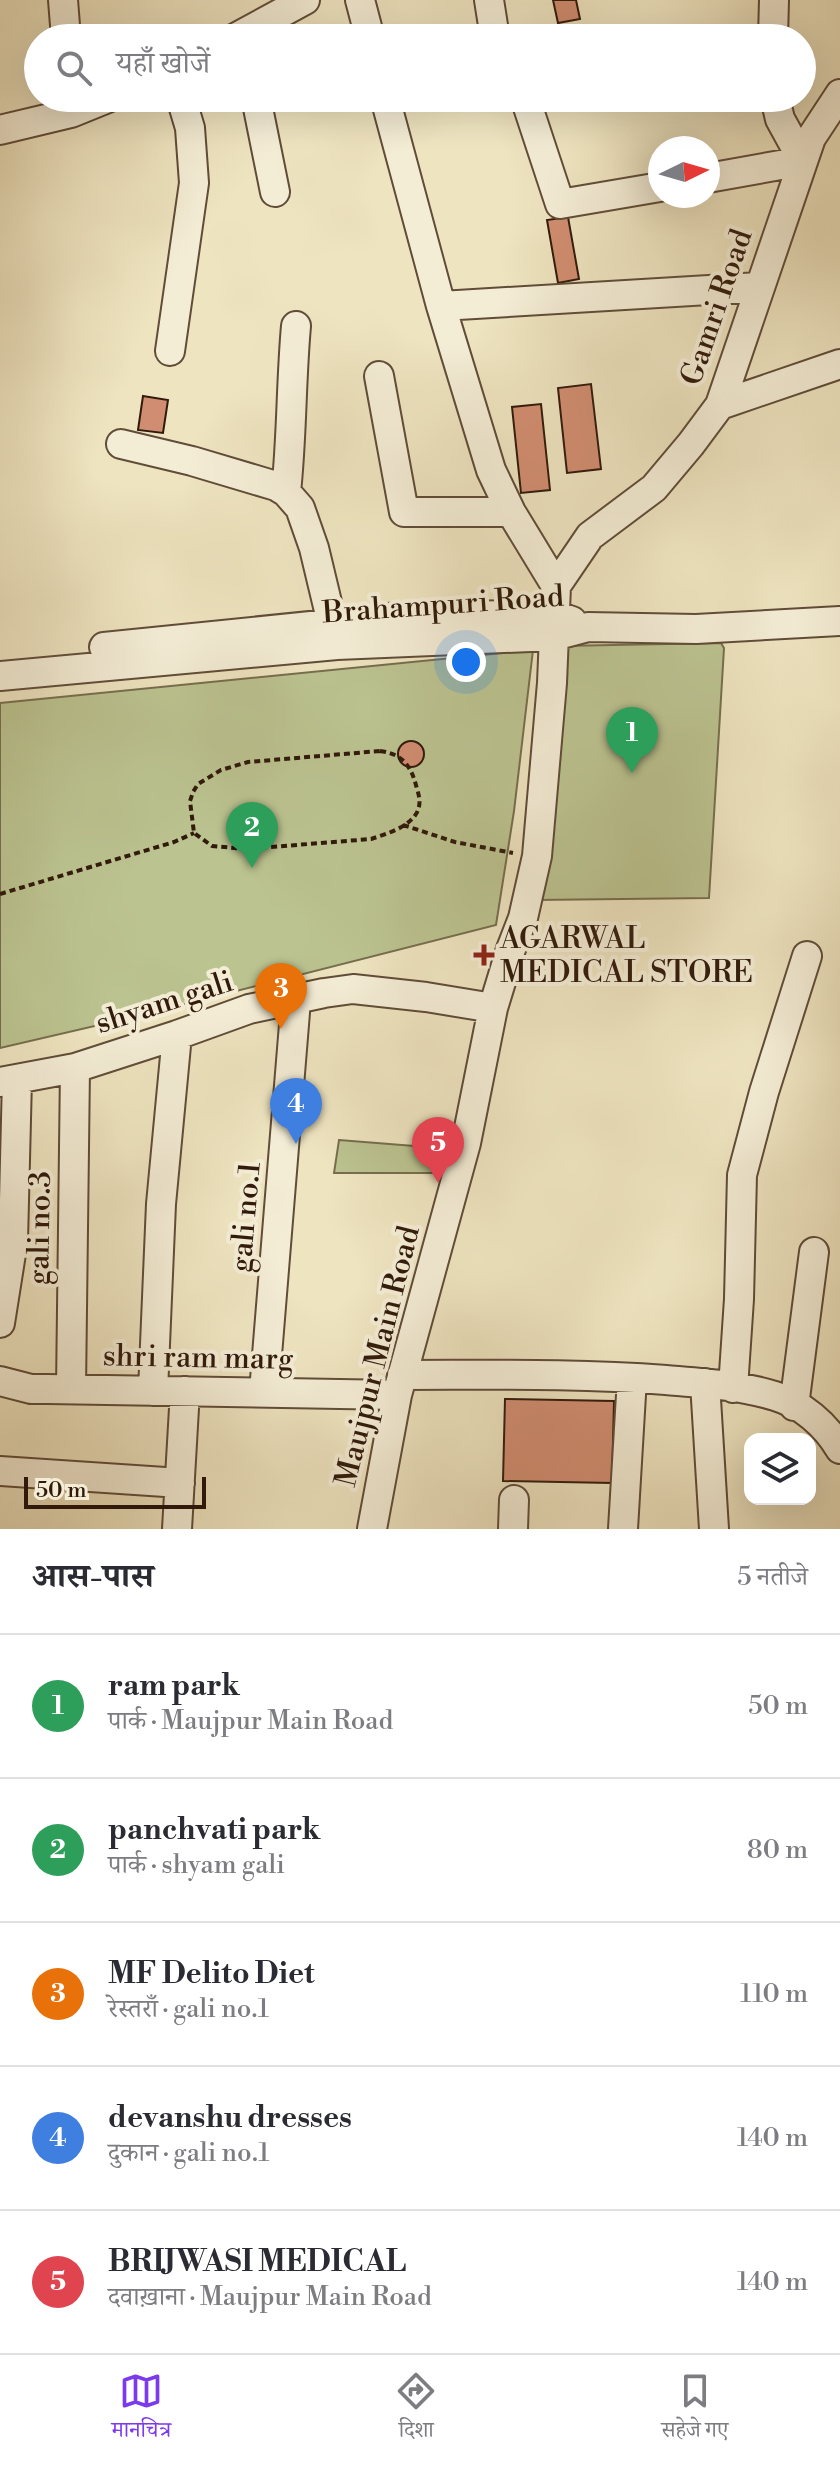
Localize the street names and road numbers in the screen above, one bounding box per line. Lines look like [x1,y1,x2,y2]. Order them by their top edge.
street label: Gamri Road [672,224,761,390]
street label: Brahampuri Road [320,578,565,632]
street label: shyam gali [91,963,238,1043]
street label: gali no.1 [222,1160,270,1274]
street label: gali no.3 [20,1171,60,1285]
street label: Maujpur Main Road [327,1222,429,1491]
street label: shri ram marg [102,1337,294,1379]

